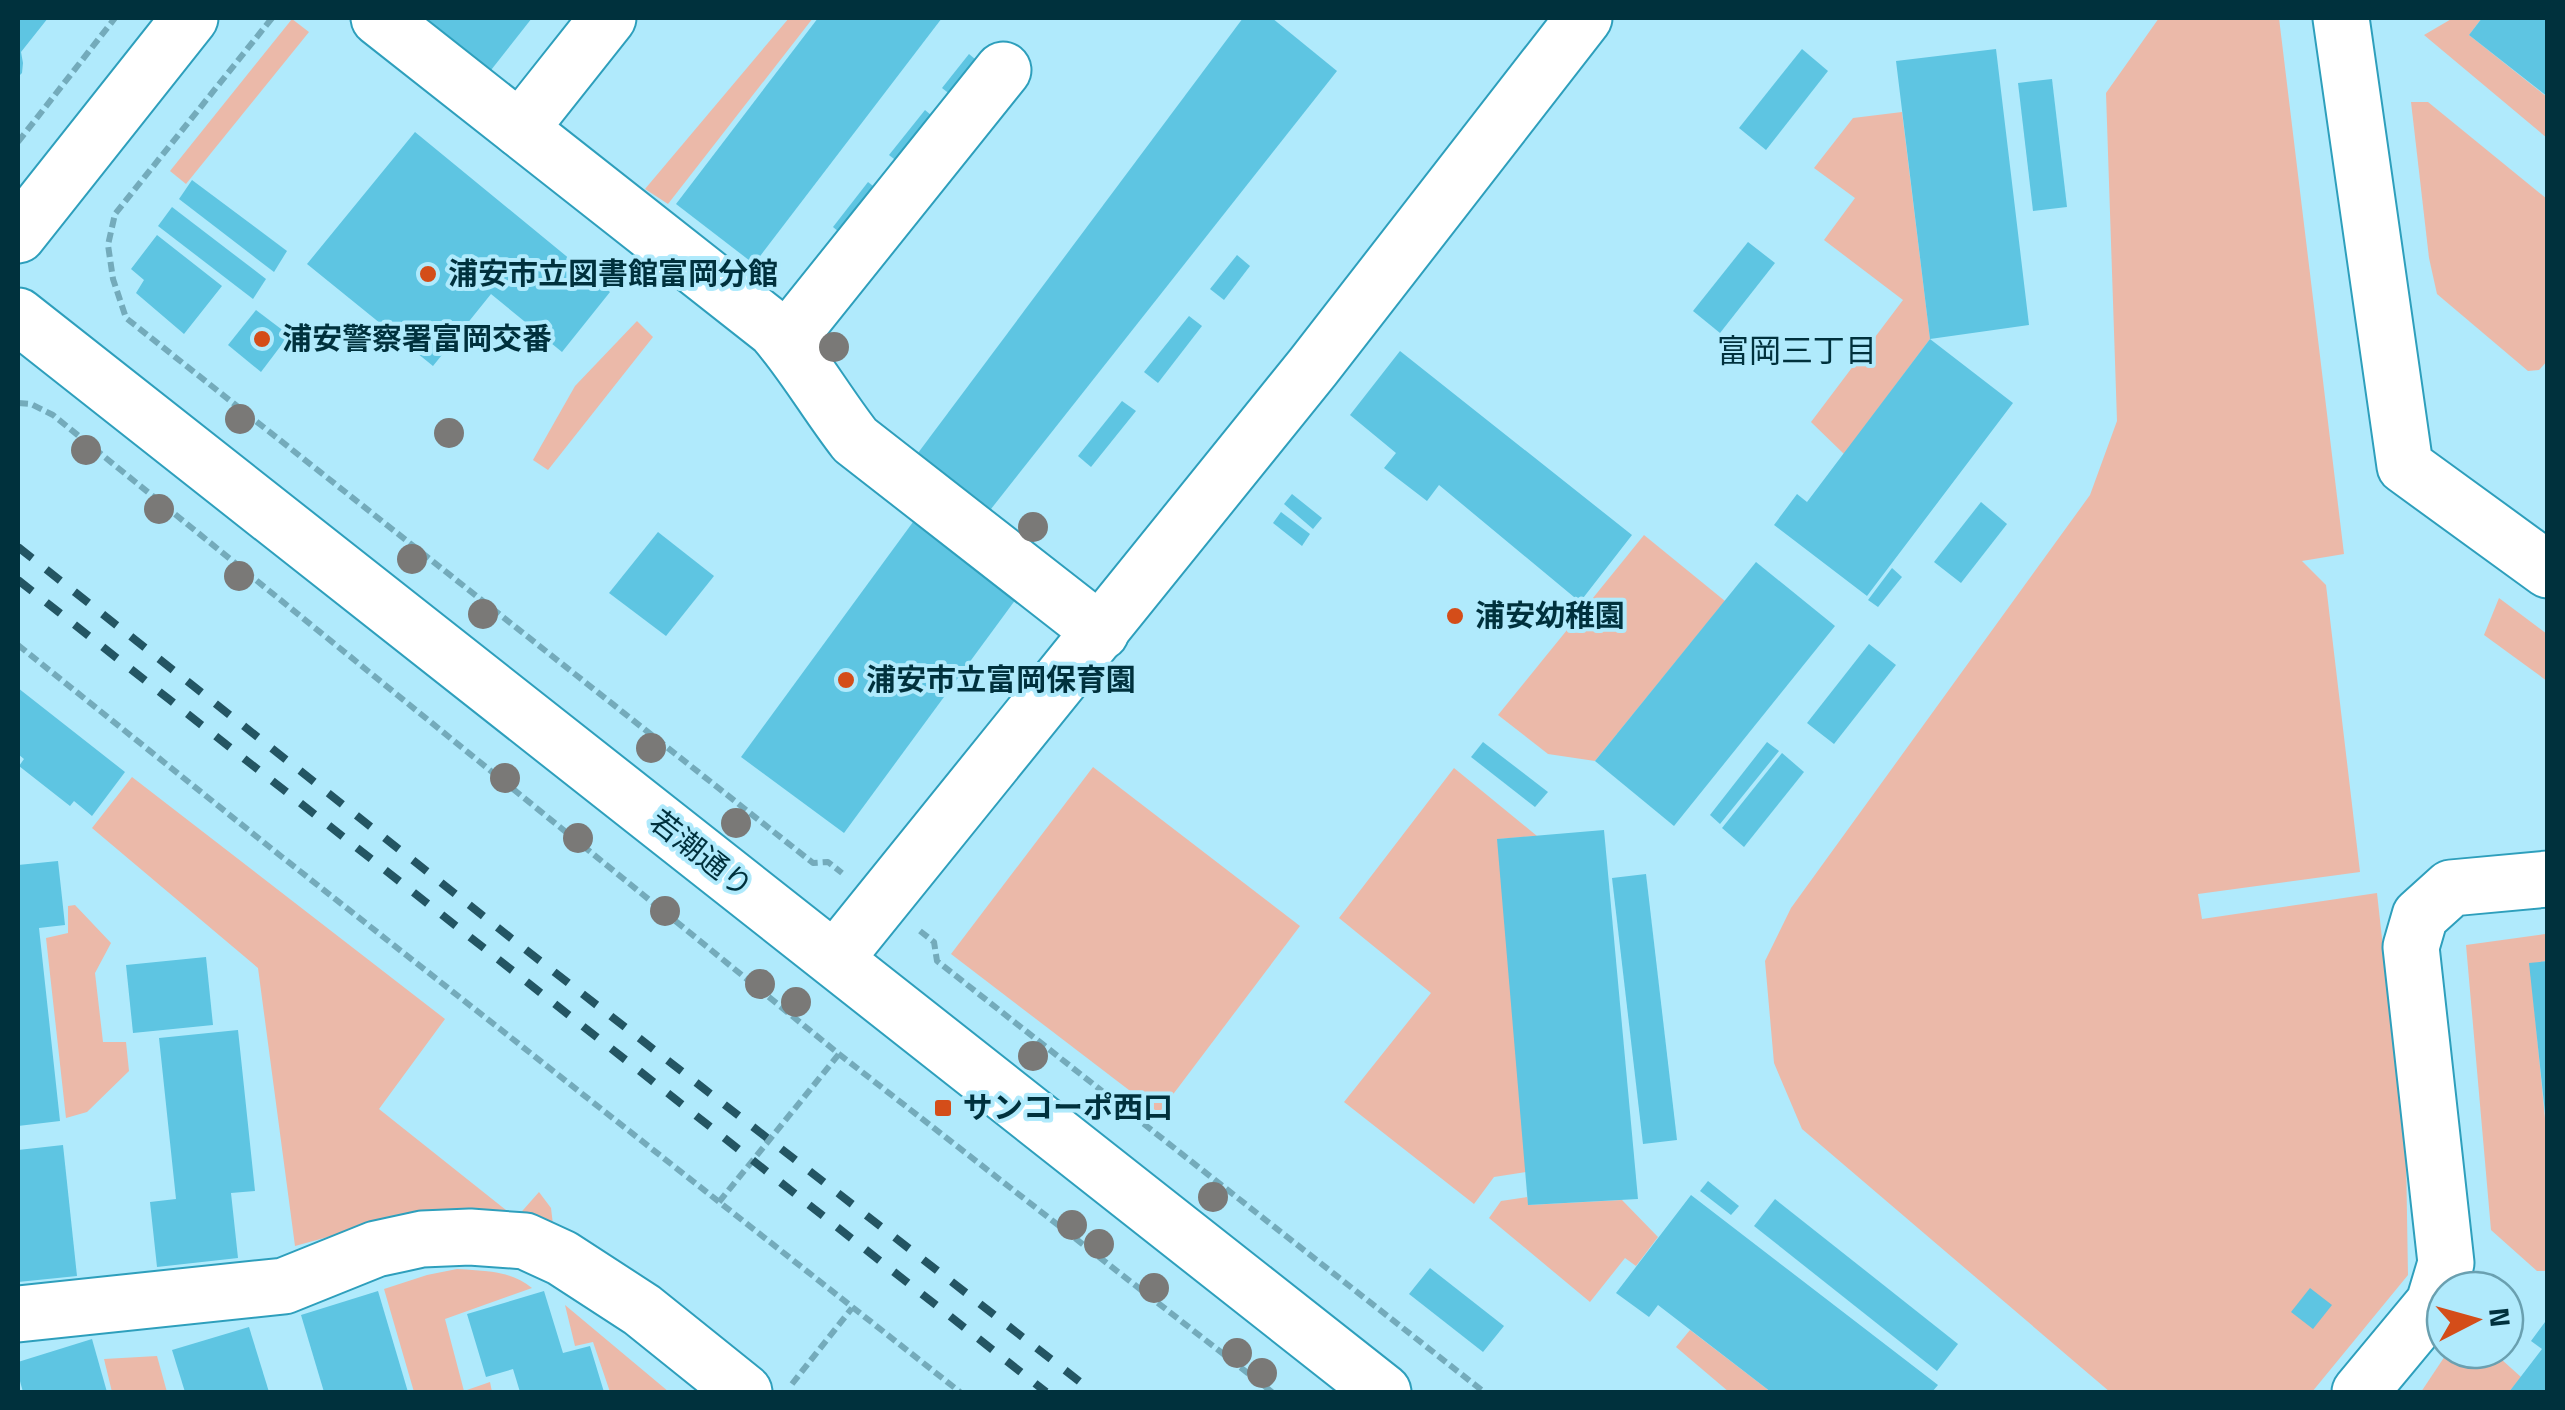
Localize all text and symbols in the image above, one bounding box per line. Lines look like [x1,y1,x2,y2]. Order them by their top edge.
place label: 浦安市立図書館富岡分館 [448,250,778,296]
marker: 浦安市立図書館富岡分館 [417,263,439,285]
place label: 浦安警察署富岡交番 [282,315,552,361]
district label: 富岡三丁目 [1717,326,1877,374]
marker: 浦安警察署富岡交番 [251,328,273,350]
place label: 浦安幼稚園 [1475,592,1625,638]
marker: 浦安幼稚園 [1444,605,1466,627]
place label: 浦安市立富岡保育園 [866,656,1136,702]
marker: 浦安市立富岡保育園 [835,669,857,691]
street label: 若潮通り [640,798,763,908]
place label: サンコーポ西口 [963,1084,1173,1130]
marker: サンコーポ西口 [932,1097,954,1119]
north arrow [2425,1270,2525,1370]
text: N [2478,1305,2523,1329]

